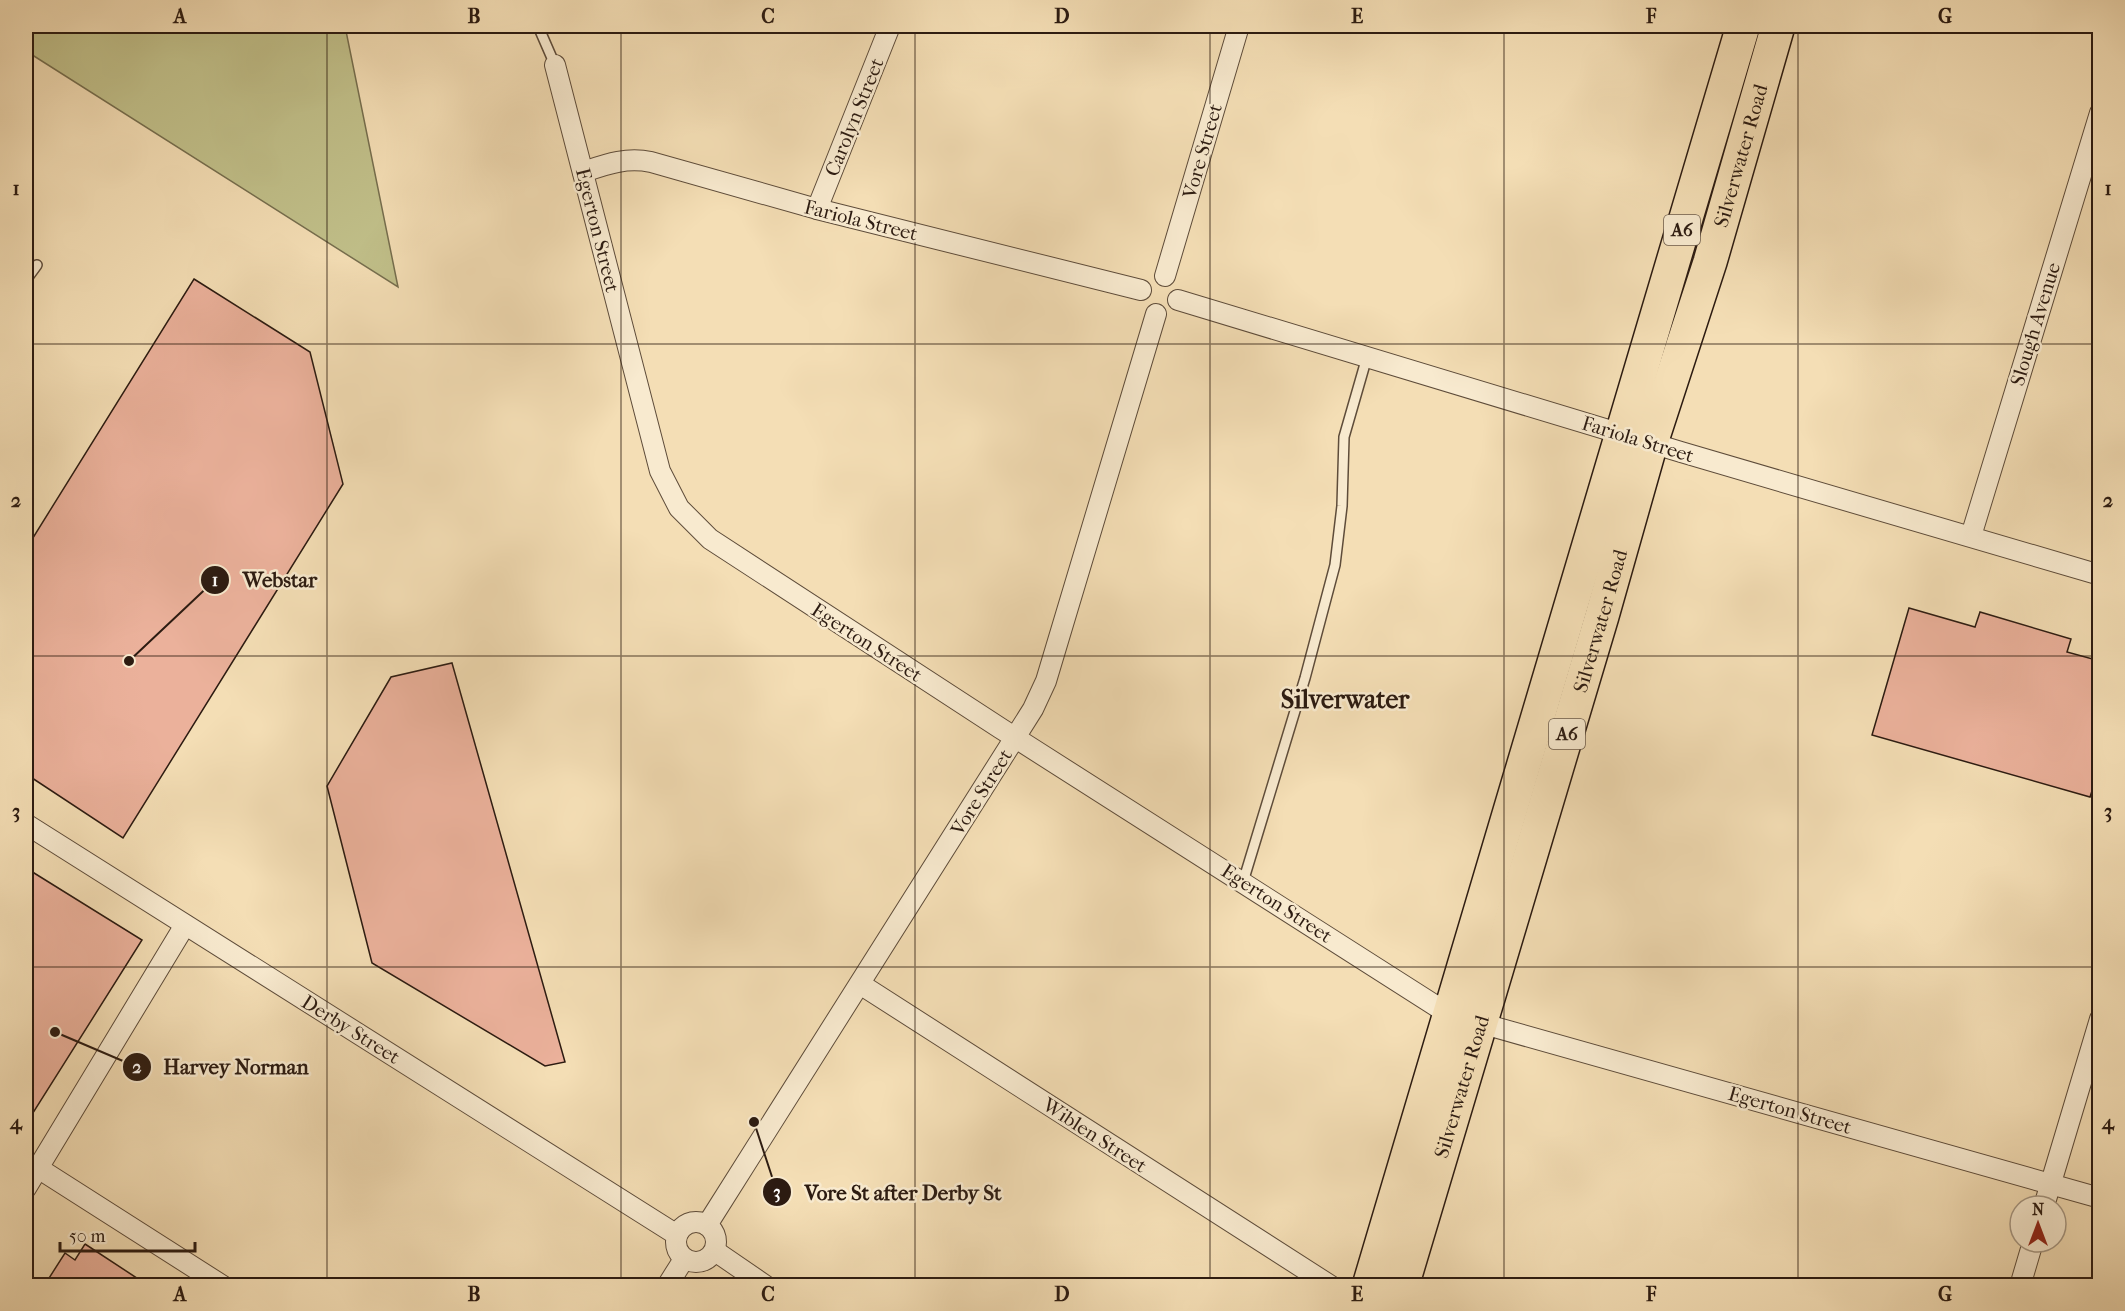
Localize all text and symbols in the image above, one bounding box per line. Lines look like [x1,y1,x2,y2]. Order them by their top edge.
text: A [172,5,188,28]
text: B [467,5,481,28]
text: C [761,5,775,28]
text: D [1054,5,1070,28]
text: E [1351,5,1363,28]
text: F [1645,5,1657,28]
text: G [1938,5,1952,28]
street label: Carolyn Street [820,55,889,180]
street label: Silverwater Road [1710,81,1773,230]
street label: Vore Street [1178,101,1227,202]
street label: Egerton Street [571,166,624,295]
text: 1 [12,177,20,200]
text: 1 [2104,177,2112,200]
street label: Fariola Street [802,195,920,246]
road number: A6 [1664,215,1700,245]
street label: Slough Avenue [2006,260,2065,389]
street label: Fariola Street [1579,412,1697,467]
text: 2 [11,489,21,512]
text: 2 [2103,489,2113,512]
street label: Silverwater Road [1569,546,1633,695]
callout: Webstar [200,561,329,600]
text: Webstar [242,568,318,592]
text: 1 [212,570,218,591]
street label: Egerton Street [807,598,926,687]
district label: Silverwater [1281,684,1410,715]
road number: A6 [1549,719,1585,749]
street label: Vore Street [945,745,1017,840]
text: 3 [12,800,20,823]
text: 3 [2104,800,2112,823]
street label: Egerton Street [1217,859,1336,948]
street label: Derby Street [297,990,404,1069]
street label: Silverwater Road [1430,1012,1494,1161]
callout: Harvey Norman [122,1048,321,1087]
text: Harvey Norman [163,1055,310,1079]
text: 2 [132,1057,142,1078]
street label: Egerton Street [1726,1082,1854,1139]
street label: Wiblen Street [1038,1093,1151,1178]
text: 4 [9,1111,23,1135]
text: 4 [2101,1111,2115,1135]
callout: Vore St after Derby St [762,1173,1013,1212]
text: Vore St after Derby St [803,1181,1002,1205]
text: 3 [773,1182,781,1203]
north arrow [2008,1194,2068,1254]
text: N [2032,1200,2045,1219]
scale bar [60,1215,195,1253]
text: 50 m [69,1226,106,1247]
text: A [172,1283,188,1306]
text: B [467,1283,481,1306]
text: C [761,1283,775,1306]
text: D [1054,1283,1070,1306]
text: E [1351,1283,1363,1306]
text: F [1645,1283,1657,1306]
text: G [1938,1283,1952,1306]

